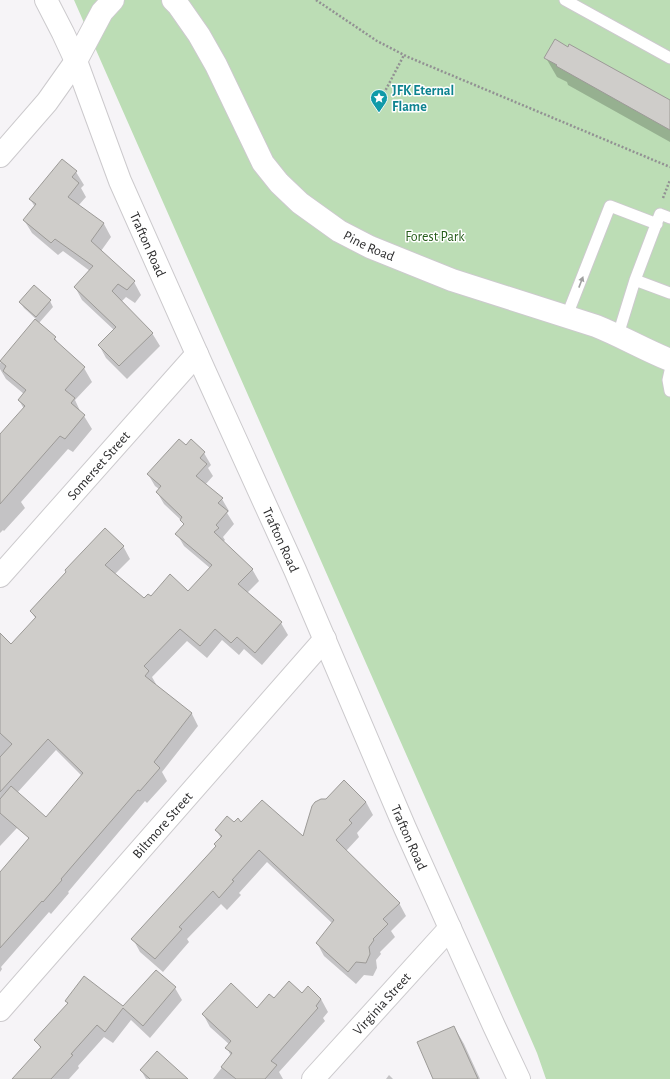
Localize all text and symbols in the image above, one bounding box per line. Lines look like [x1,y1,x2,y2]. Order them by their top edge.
place label: JFK Eternal Flame [392,84,454,114]
place icon: JFK Eternal Flame [369,88,389,113]
street label: Trafton Road [127,210,168,279]
street label: Pine Road [341,229,396,264]
park label: Forest Park [405,230,465,244]
one-way arrow [578,275,584,287]
street label: Somerset Street [65,428,133,503]
street label: Trafton Road [260,506,301,575]
street label: Biltmore Street [130,789,196,861]
street label: Trafton Road [388,803,429,872]
street label: Virginia Street [351,970,414,1038]

